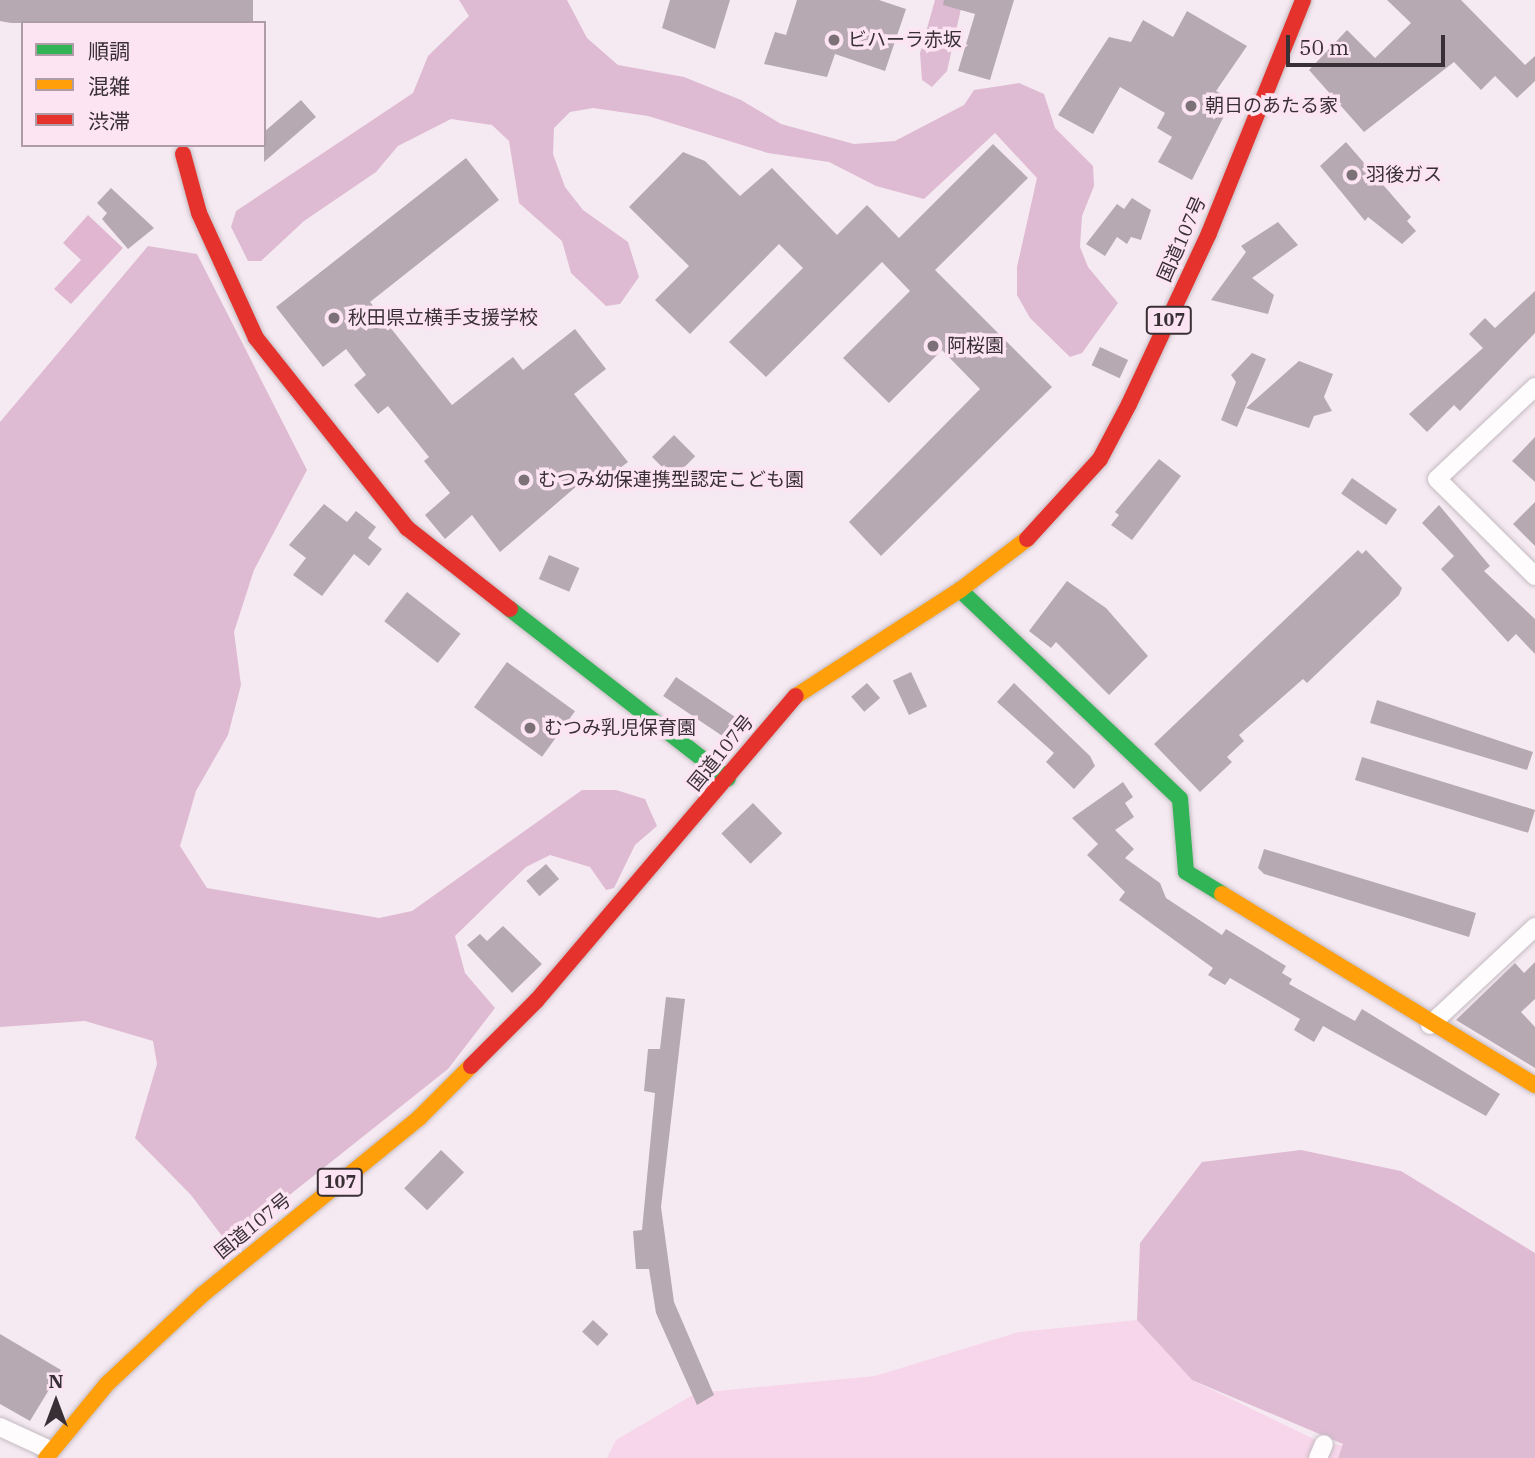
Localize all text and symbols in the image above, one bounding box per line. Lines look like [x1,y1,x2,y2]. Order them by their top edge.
legend [21,21,266,147]
scale bar [1290,21,1449,65]
place label: ビハーラ赤坂 [848,29,962,51]
marker: ビハーラ赤坂 [826,32,842,48]
text: 50 m [1299,33,1349,61]
text: 順調 [88,37,130,65]
text: 混雑 [88,72,130,100]
place label: 朝日のあたる家 [1205,95,1338,117]
marker: 朝日のあたる家 [1183,98,1199,114]
text: 渋滞 [88,107,130,135]
place label: 羽後ガス [1366,164,1442,186]
marker: 羽後ガス [1344,167,1360,183]
street label: 国道107号 [1153,193,1211,285]
road number: 107 [1144,306,1194,334]
place label: 秋田県立横手支援学校 [348,307,538,329]
marker: 秋田県立横手支援学校 [326,310,342,326]
place label: 阿桜園 [947,335,1004,357]
marker: 阿桜園 [925,338,941,354]
place label: むつみ幼保連携型認定こども園 [538,469,804,491]
marker: むつみ幼保連携型認定こども園 [516,472,532,488]
street label: 国道107号 [683,710,759,796]
place label: むつみ乳児保育園 [544,717,696,739]
marker: むつみ乳児保育園 [522,720,538,736]
road number: 107 [316,1168,364,1196]
street label: 国道107号 [210,1188,296,1264]
north arrow [21,1367,91,1437]
text: N [48,1369,64,1393]

